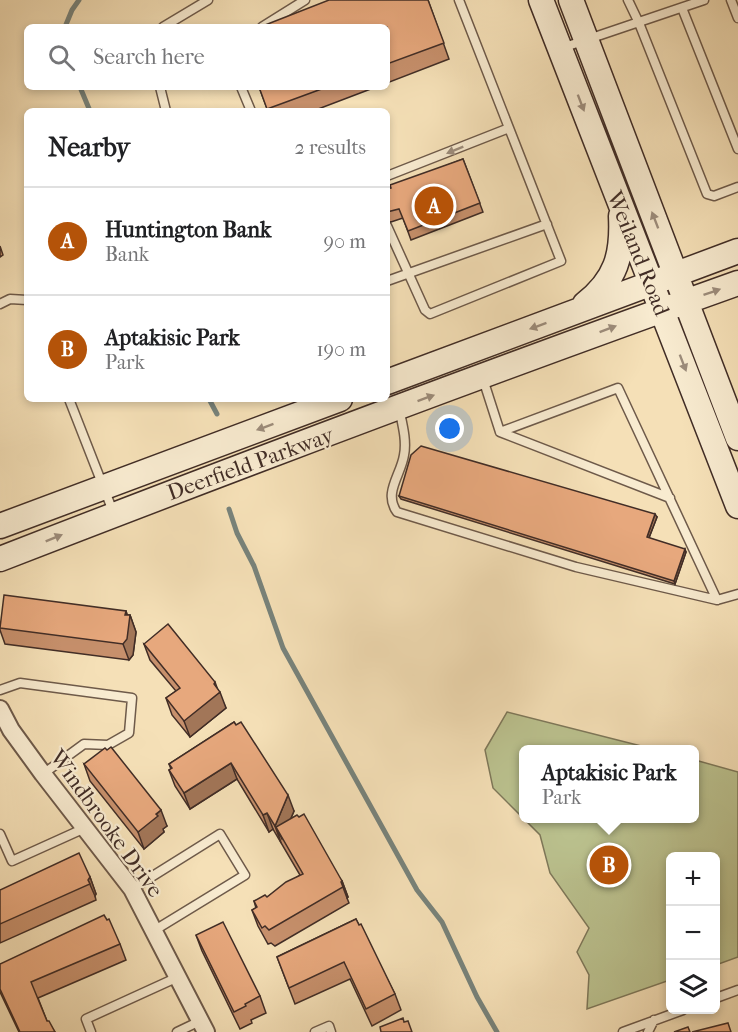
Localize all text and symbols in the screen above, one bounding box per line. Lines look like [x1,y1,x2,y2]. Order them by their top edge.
search box [24,24,390,90]
icon: search [45,41,78,74]
text: Search here [93,44,205,70]
one-way arrow [576,94,586,112]
text: Nearby [48,132,130,163]
text: 2 results [295,136,366,159]
one-way arrow [445,145,463,155]
pin: A [414,184,454,228]
street label: Weiland Road [601,186,675,320]
one-way arrow [650,211,660,229]
text: Huntington Bank [105,217,271,243]
text: A [61,230,74,253]
text: 90 m [324,230,366,253]
text: Bank [105,243,149,266]
one-way arrow [703,286,721,296]
one-way arrow [529,322,547,331]
one-way arrow [599,323,617,333]
text: Aptakisic Park [105,325,240,351]
text: B [61,338,74,361]
text: 190 m [316,338,366,361]
text: Park [105,351,145,374]
one-way arrow [679,354,688,372]
one-way arrow [417,392,435,402]
your location [435,414,464,443]
street label: Deerfield Parkway [164,421,338,506]
one-way arrow [256,422,274,432]
one-way arrow [46,533,64,543]
street label: Windbrooke Drive [43,744,168,902]
popup [519,745,699,823]
text: Aptakisic Park [542,760,676,786]
text: Park [542,786,581,809]
pin: B [590,842,628,888]
map controls [666,852,720,1014]
button: + [666,852,720,906]
button: − [666,906,720,960]
button: layers [666,960,720,1014]

